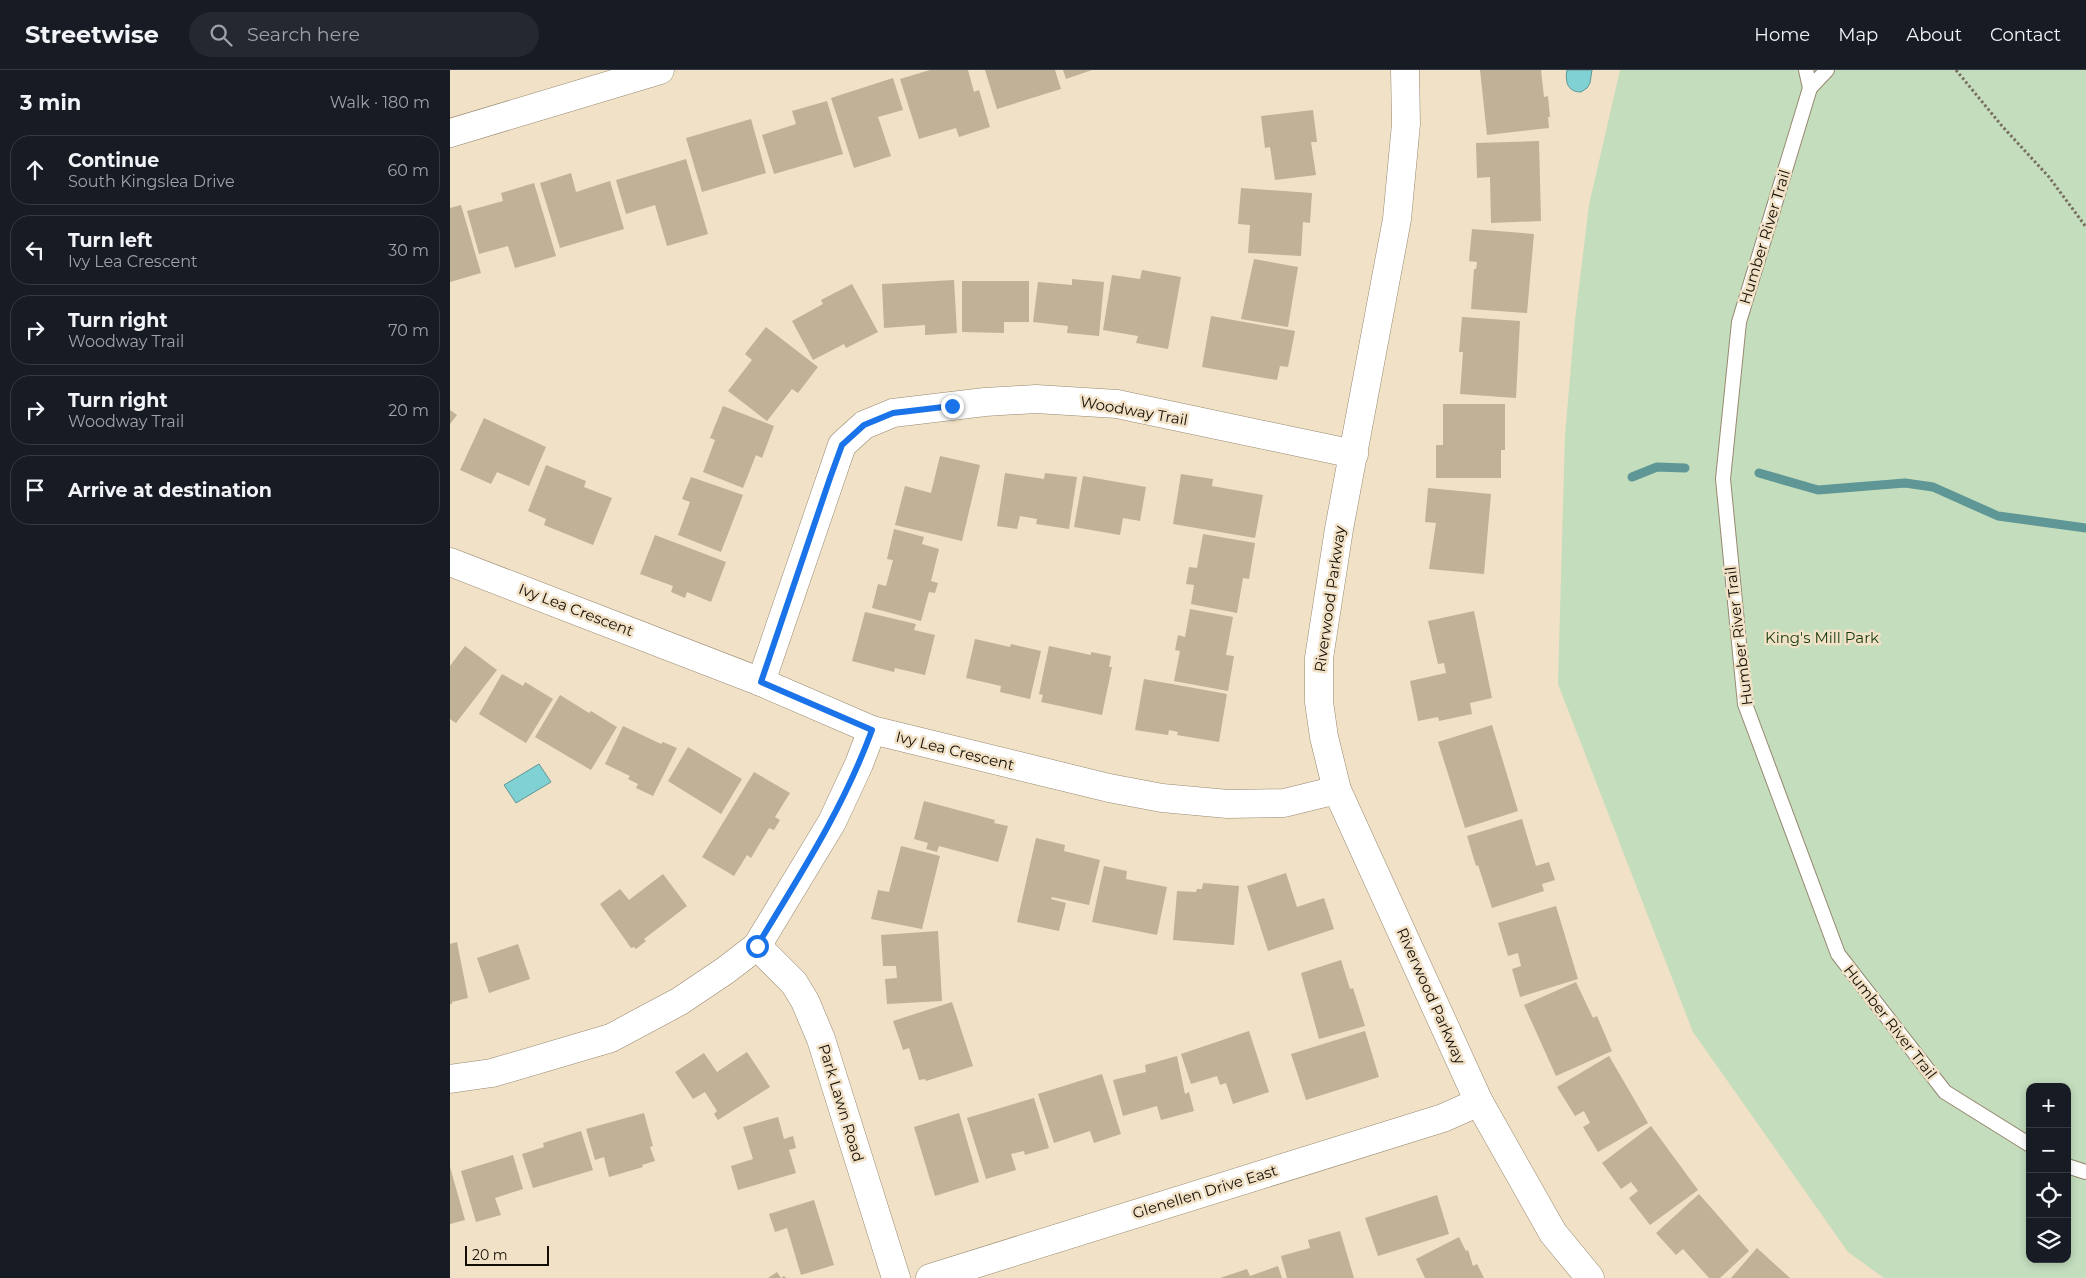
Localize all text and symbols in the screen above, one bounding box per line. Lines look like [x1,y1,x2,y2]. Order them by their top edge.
search box [189,12,539,57]
text: Streetwise [25,20,159,49]
icon: search [207,21,235,49]
text: Search here [247,23,360,46]
text: Home [1754,24,1810,46]
text: Map [1838,24,1878,46]
text: About [1906,24,1962,46]
text: Contact [1990,24,2061,46]
text: 3 min [20,90,81,115]
text: Walk · 180 m [330,93,430,112]
text: Continue [68,149,159,172]
icon: ahead [21,156,49,184]
text: 60 m [387,161,429,180]
street label: Humber River Trail [1735,167,1794,307]
text: South Kingslea Drive [68,172,235,191]
text: Turn left [68,229,153,252]
icon: left [21,236,49,264]
text: 30 m [388,241,429,260]
text: Ivy Lea Crescent [68,252,198,271]
text: Turn right [68,309,168,332]
icon: right [21,316,49,344]
text: 70 m [388,321,429,340]
text: Woodway Trail [68,332,184,351]
text: Turn right [68,389,168,412]
street label: Woodway Trail [1079,392,1189,429]
route end [941,395,964,418]
icon: right [21,396,49,424]
text: 20 m [388,401,429,420]
text: Woodway Trail [68,412,184,431]
icon: arrive [21,476,49,504]
text: Arrive at destination [68,479,272,502]
street label: Riverwood Parkway [1310,524,1349,673]
street label: Humber River Trail [1721,565,1756,707]
street label: Ivy Lea Crescent [516,579,636,640]
park label: King's Mill Park [1765,628,1879,647]
street label: Ivy Lea Crescent [894,727,1016,774]
street label: Riverwood Parkway [1393,925,1470,1068]
route start [746,935,769,958]
street label: Humber River Trail [1840,961,1941,1083]
street label: Park Lawn Road [815,1042,868,1164]
map controls [2026,1083,2071,1263]
button: + [2026,1083,2071,1128]
button: − [2026,1128,2071,1173]
street label: Glenellen Drive East [1130,1160,1280,1223]
button: locate [2026,1173,2071,1218]
button: layers [2026,1218,2071,1263]
scale bar [465,1243,549,1266]
text: 20 m [472,1246,508,1264]

